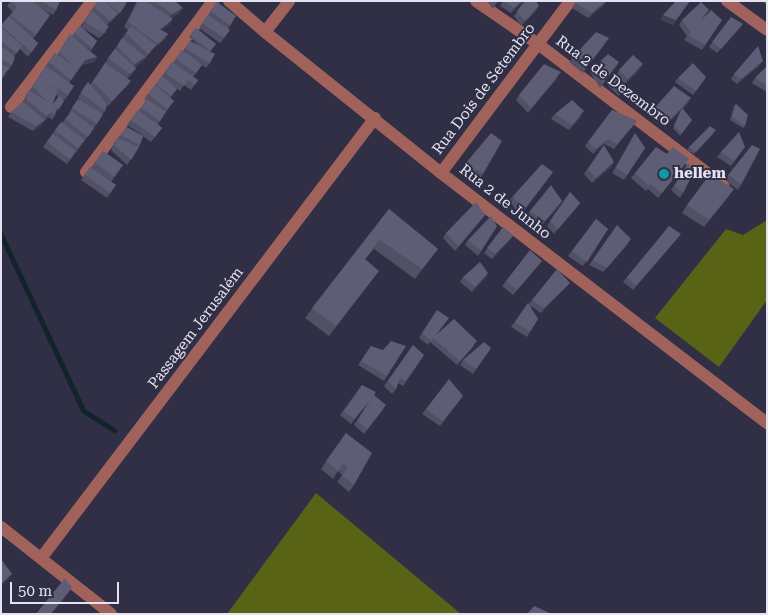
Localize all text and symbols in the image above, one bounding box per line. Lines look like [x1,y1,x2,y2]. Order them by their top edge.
street label: Rua Dois de Setembro [429,20,539,158]
street label: Rua 2 de Dezembro [552,32,674,130]
street label: Rua 2 de Junho [456,161,554,243]
place label: hellem [674,165,726,183]
marker: hellem [658,168,670,180]
street label: Passagem Jerusalém [145,264,247,392]
scale bar [12,572,121,604]
text: 50 m [18,582,52,600]

